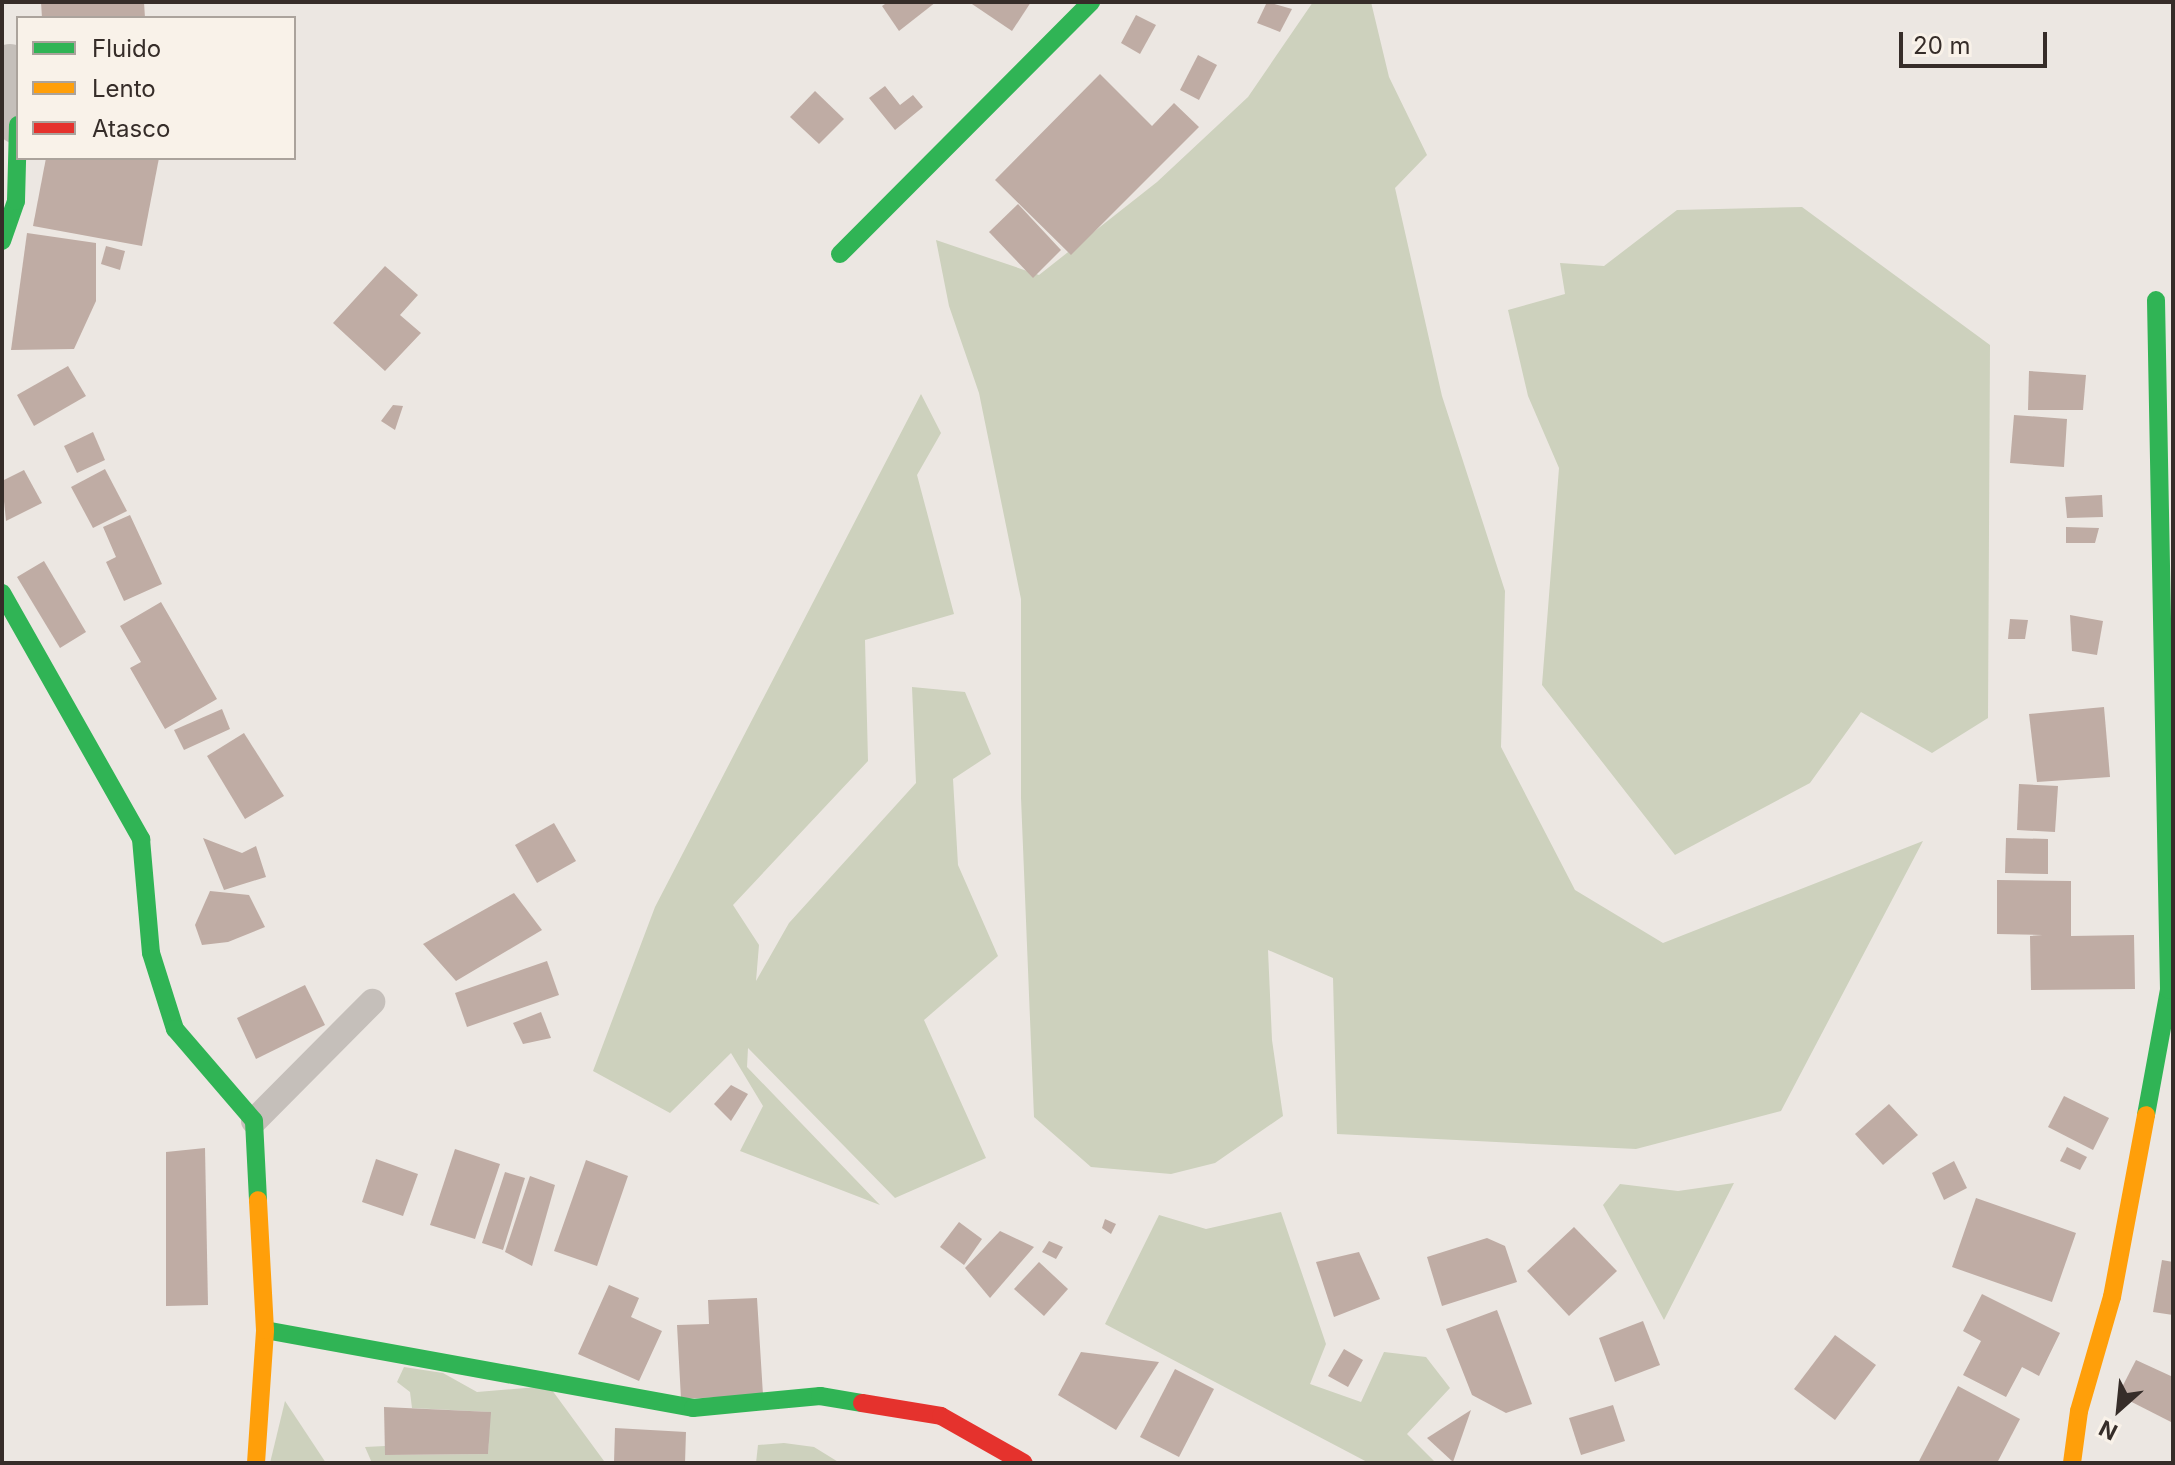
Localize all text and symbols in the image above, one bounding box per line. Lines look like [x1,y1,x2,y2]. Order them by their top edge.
legend [16,16,296,160]
scale bar [1903,16,2051,66]
text: 20 m [1913,31,1971,60]
text: Fluido [92,34,161,63]
text: Lento [92,74,156,103]
text: Atasco [92,114,170,143]
north arrow [2079,1369,2159,1449]
text: N [2095,1415,2121,1446]

